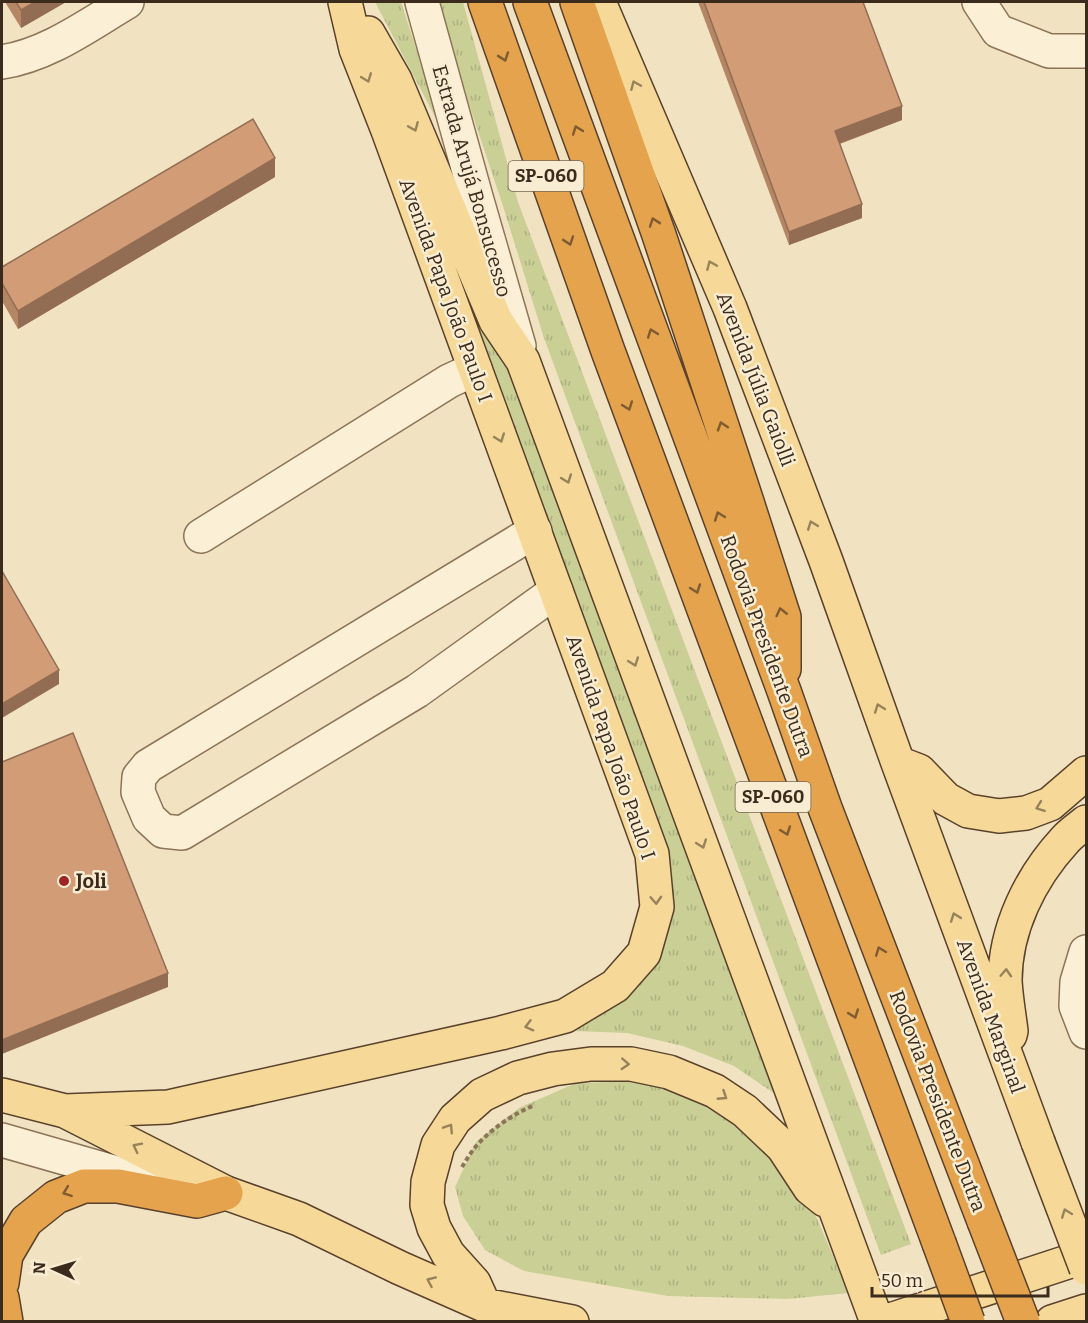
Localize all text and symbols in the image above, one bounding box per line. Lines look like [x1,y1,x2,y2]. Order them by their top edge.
one-way arrow [496,51,509,62]
street label: Estrada Arujá Bonsucesso [426,62,517,300]
one-way arrow [360,72,373,82]
one-way arrow [630,81,642,92]
one-way arrow [407,121,419,132]
one-way arrow [572,125,584,136]
road number: SP-060 [508,161,584,191]
street label: Avenida Papa João Paulo I [394,175,498,405]
one-way arrow [649,217,662,227]
one-way arrow [561,235,574,246]
one-way arrow [707,260,719,271]
street label: Avenida Júlia Gaiolli [712,288,800,470]
one-way arrow [646,328,659,339]
one-way arrow [621,400,633,411]
one-way arrow [717,422,730,432]
one-way arrow [493,432,506,443]
one-way arrow [559,473,572,483]
one-way arrow [714,511,727,522]
one-way arrow [807,520,819,531]
street label: Rodovia Presidente Dutra [716,531,819,761]
one-way arrow [689,583,701,594]
one-way arrow [776,607,789,617]
street label: Avenida Papa João Paulo I [561,631,661,863]
one-way arrow [627,656,640,666]
one-way arrow [873,703,886,714]
road number: SP-060 [736,782,810,812]
one-way arrow [1035,800,1046,813]
one-way arrow [778,825,791,836]
one-way arrow [695,838,707,849]
place label: Joli [75,869,107,893]
marker: Joli [57,874,71,888]
one-way arrow [650,895,663,904]
one-way arrow [949,912,962,923]
street label: Avenida Marginal [952,936,1030,1097]
one-way arrow [874,946,887,957]
one-way arrow [999,969,1012,978]
street label: Rodovia Presidente Dutra [885,987,991,1215]
one-way arrow [846,1008,859,1019]
one-way arrow [524,1018,534,1031]
one-way arrow [620,1058,629,1071]
one-way arrow [716,1089,727,1100]
one-way arrow [442,1124,453,1135]
one-way arrow [132,1143,143,1154]
one-way arrow [62,1185,72,1198]
one-way arrow [1060,1208,1073,1219]
north arrow [24,1239,84,1299]
scale bar [872,1260,1048,1298]
text: N [30,1261,49,1275]
text: 50 m [881,1270,923,1292]
one-way arrow [426,1277,437,1289]

